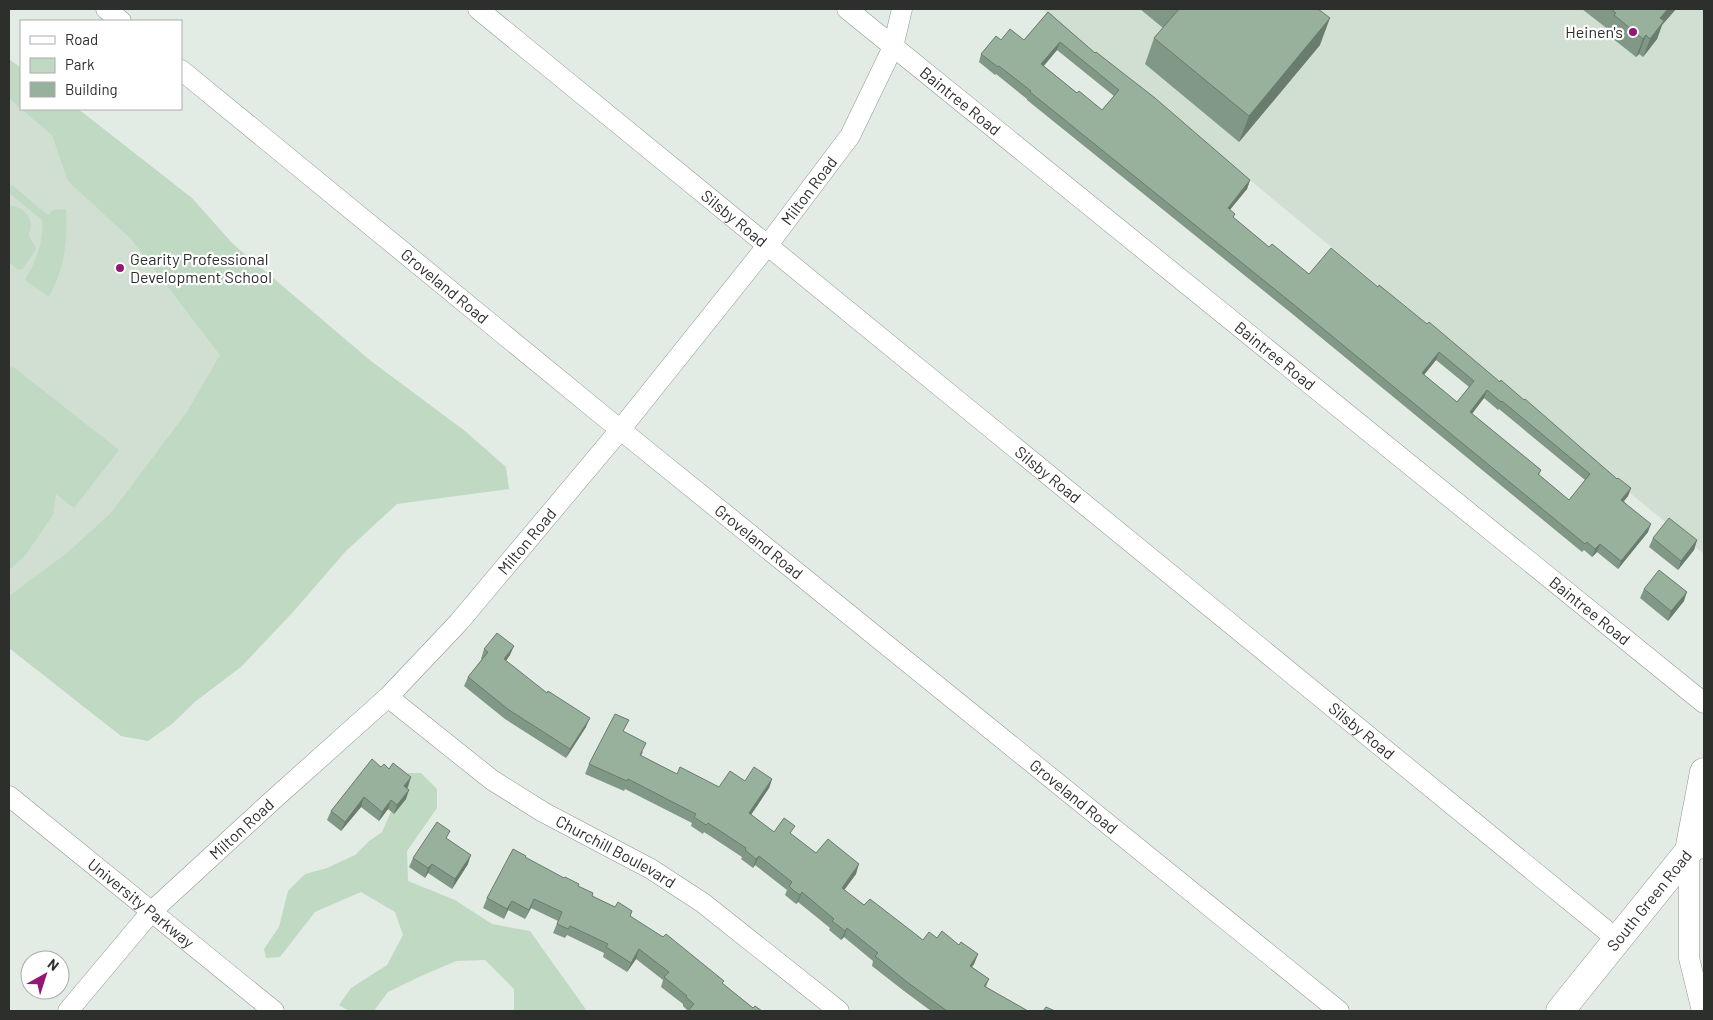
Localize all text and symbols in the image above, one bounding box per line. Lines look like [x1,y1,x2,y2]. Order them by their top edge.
legend [20,20,182,110]
place label: Heinen's [1565,22,1623,41]
marker: Heinen's [1627,26,1639,38]
text: Road [65,30,98,48]
text: Park [65,55,95,73]
street label: Baintree Road [917,62,1005,139]
text: Building [65,80,118,98]
street label: Milton Road [777,152,840,228]
street label: Silsby Road [698,185,771,250]
street label: Groveland Road [397,244,493,327]
place label: Gearity Professional Development School [130,249,272,286]
marker: Gearity Professional Development School [114,262,126,274]
street label: Baintree Road [1231,317,1320,394]
street label: Silsby Road [1012,442,1085,507]
street label: Groveland Road [711,500,807,583]
street label: Milton Road [493,504,560,578]
street label: Baintree Road [1546,572,1634,649]
street label: Silsby Road [1325,698,1399,763]
street label: Groveland Road [1026,755,1122,837]
street label: Milton Road [205,794,277,863]
street label: Churchill Boulevard [553,811,679,892]
street label: South Green Road [1602,846,1695,954]
street label: University Parkway [84,854,199,952]
north arrow [20,950,70,1000]
text: N [45,955,62,974]

